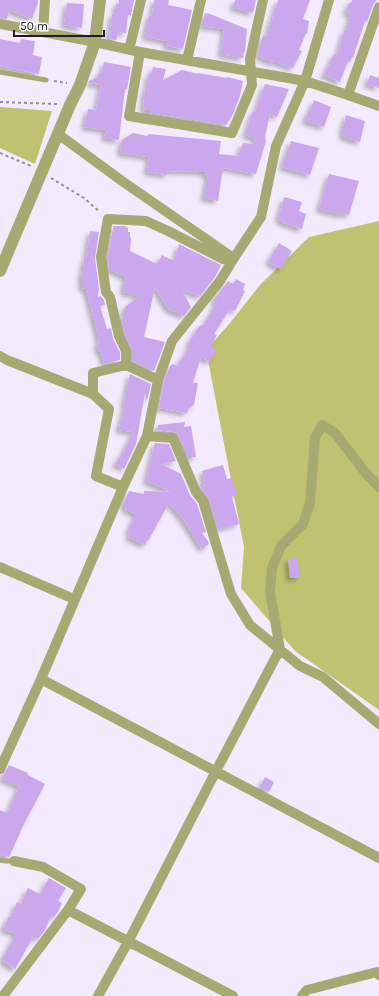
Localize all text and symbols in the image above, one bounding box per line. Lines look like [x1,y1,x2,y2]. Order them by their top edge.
scale bar [14,12,104,38]
text: 50 m [20,19,48,33]

